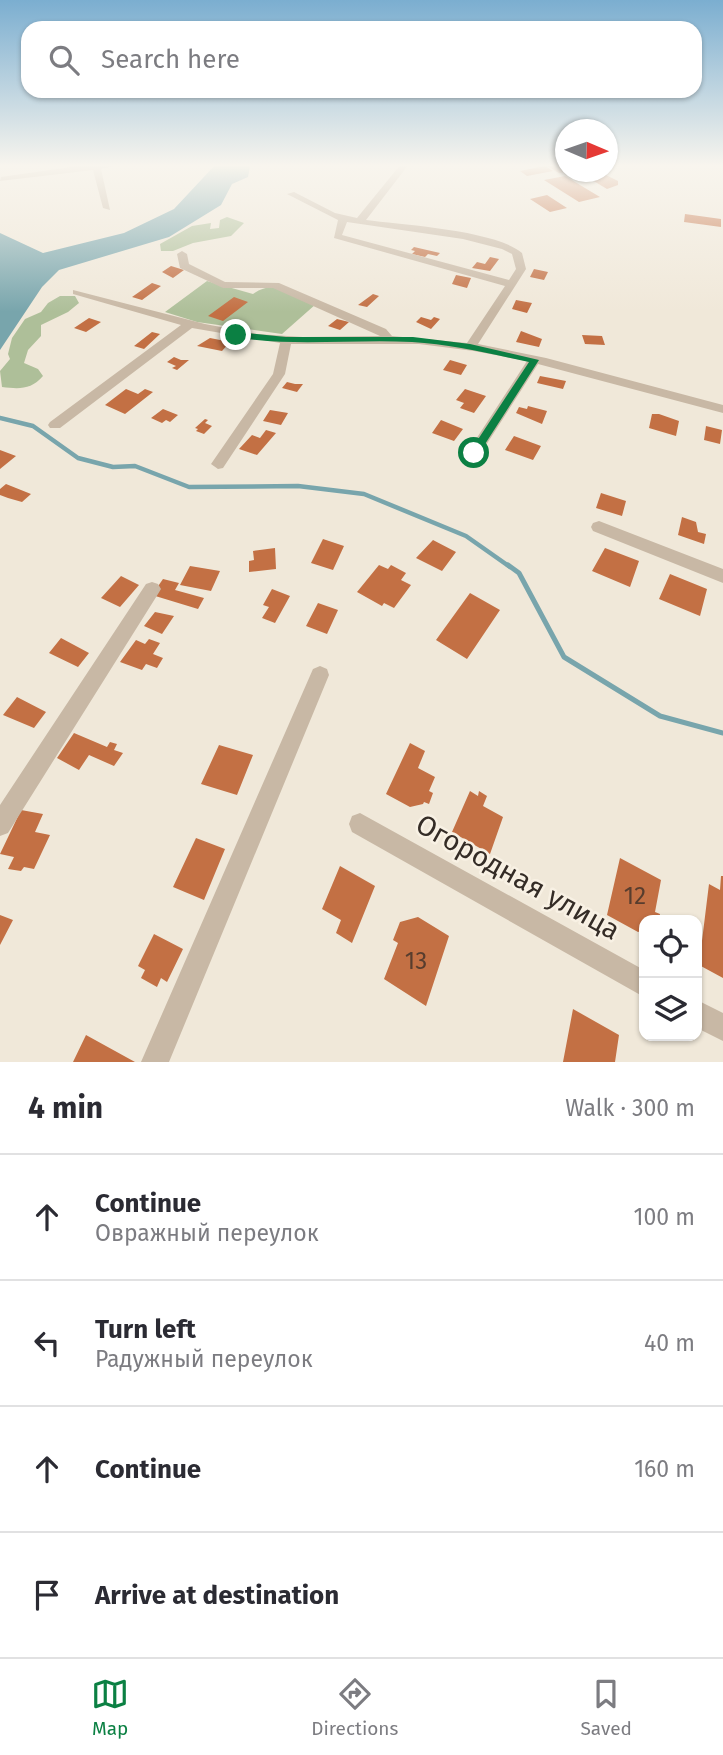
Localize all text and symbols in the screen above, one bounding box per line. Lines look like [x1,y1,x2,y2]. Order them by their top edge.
search box [21,21,702,98]
icon: search [45,41,83,79]
text: Search here [101,44,240,75]
north arrow [555,119,618,182]
route end [220,319,251,350]
route start [458,437,489,468]
street label: Огородная улица [410,807,626,947]
house number: 12 [624,882,646,910]
map controls [639,915,702,1041]
button: locate [639,915,702,978]
house number: 13 [405,947,427,975]
button: layers [639,978,702,1041]
text: 4 min [28,1090,103,1126]
text: Walk · 300 m [565,1094,695,1122]
text: Continue [95,1188,201,1219]
icon: ahead [28,1198,66,1236]
text: 100 m [634,1203,695,1231]
text: Овражный переулок [95,1219,319,1247]
text: Turn left [95,1314,196,1345]
icon: left [28,1324,66,1362]
text: 40 m [644,1329,695,1357]
text: Радужный переулок [95,1345,313,1373]
icon: ahead [28,1450,66,1488]
text: Continue [95,1454,201,1485]
text: 160 m [634,1455,695,1483]
icon: arrive [28,1576,66,1614]
text: Arrive at destination [95,1580,339,1611]
tab: Map [91,1675,129,1740]
tab: Directions [311,1675,398,1740]
tab: Saved [581,1675,632,1740]

